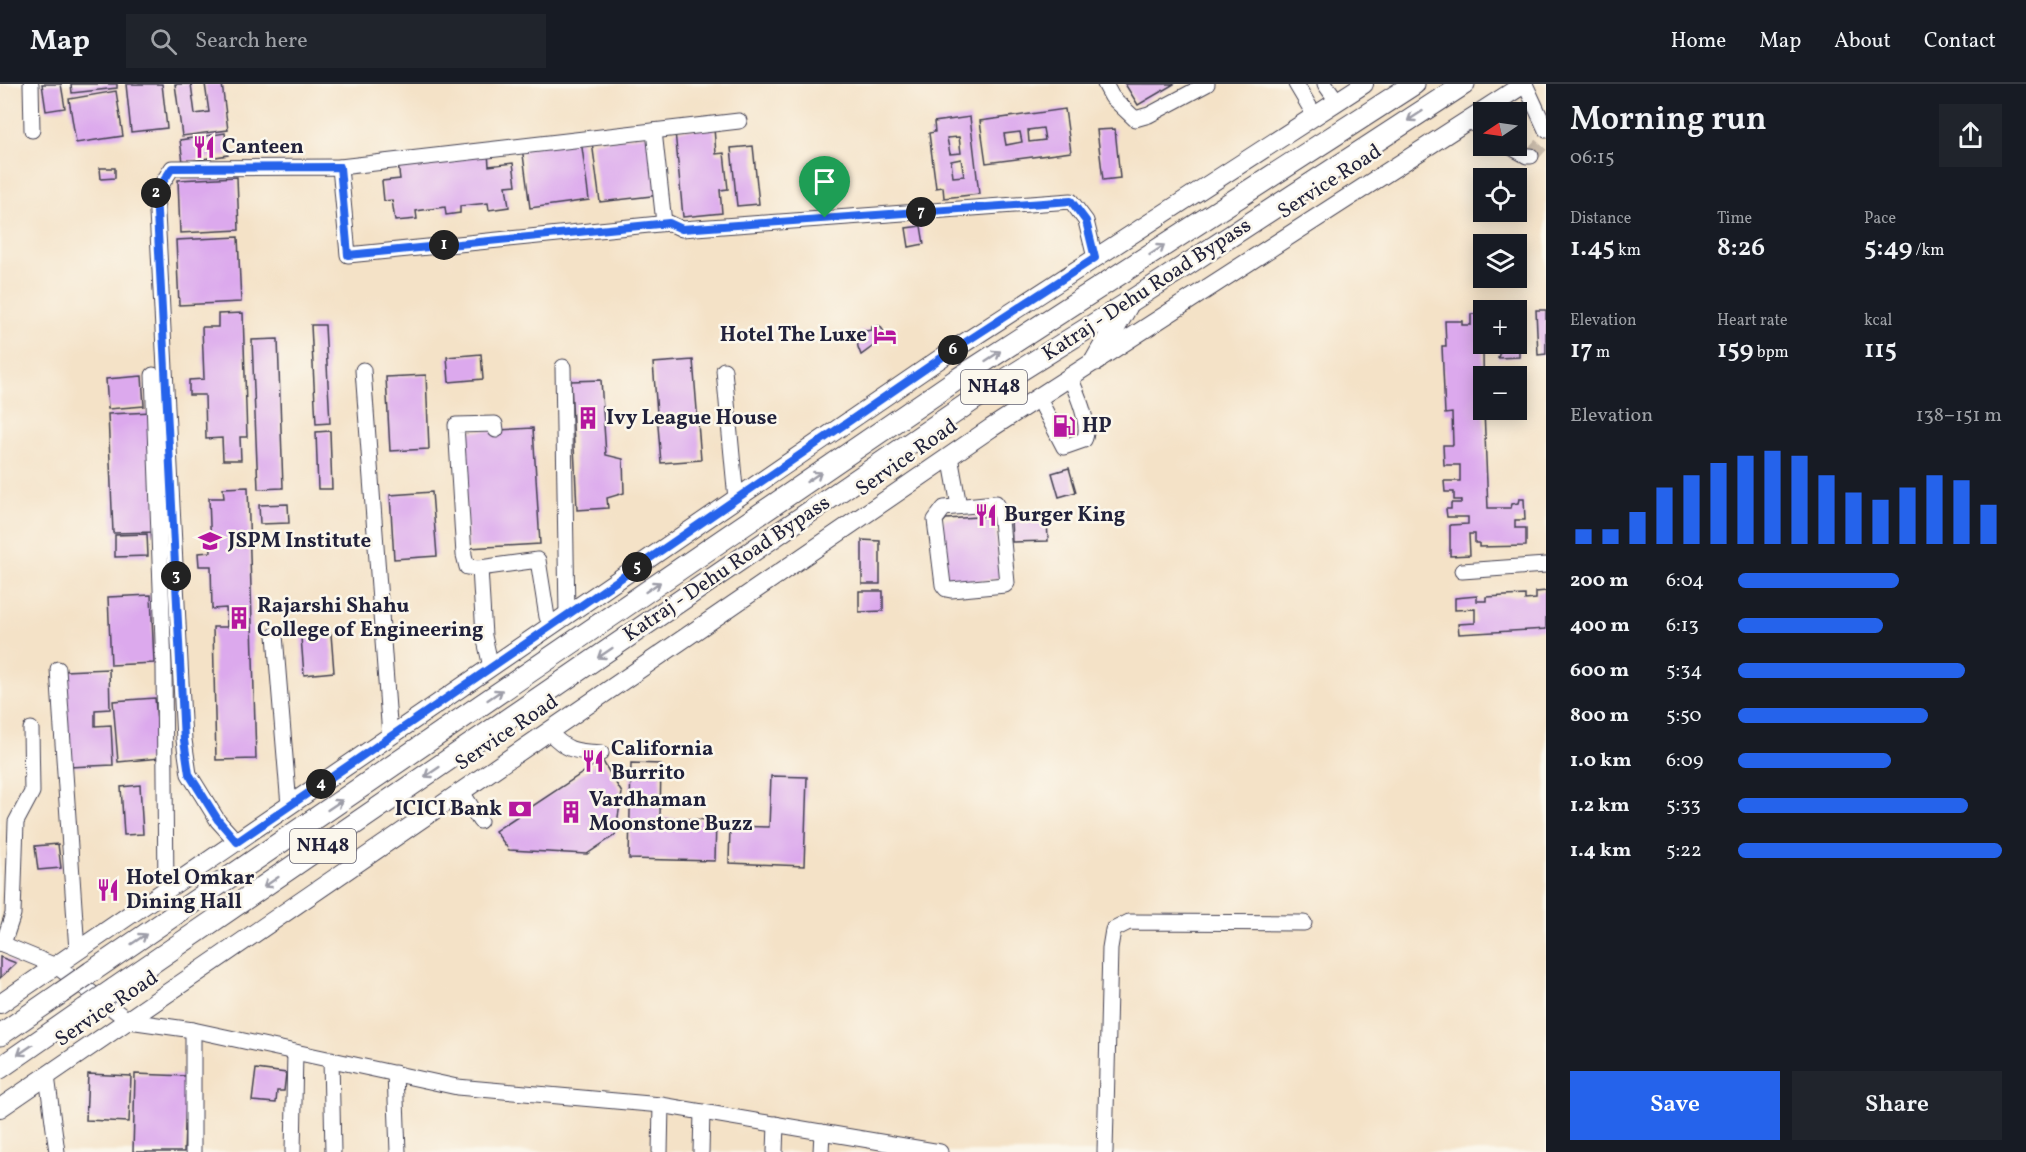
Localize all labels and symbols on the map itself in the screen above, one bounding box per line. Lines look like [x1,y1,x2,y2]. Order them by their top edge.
north arrow [1473,102,1527,156]
one-way arrow [1406,109,1423,122]
place label: Canteen [222,133,304,162]
restaurant icon: Canteen [191,134,217,160]
street label: Service Road [1272,138,1388,226]
pin [799,156,850,218]
pin: 2 [141,178,171,208]
pin: 7 [906,197,936,227]
street label: Katraj - Dehu Road Bypass [1037,211,1257,369]
pin: 1 [429,230,459,260]
one-way arrow [1148,244,1165,256]
place label: Hotel The Luxe [720,321,867,350]
hotel icon: Hotel The Luxe [872,322,898,348]
pin: 6 [938,335,968,365]
one-way arrow [984,350,1001,362]
road number: NH48 [961,370,1027,404]
place label: Ivy League House [606,404,777,433]
building icon: Ivy League House [575,405,601,431]
street label: Service Road [850,412,964,504]
place label: HP [1082,412,1112,441]
fuel station icon: HP [1051,413,1077,439]
one-way arrow [805,471,822,483]
street label: Katraj - Dehu Road Bypass [618,489,836,649]
place label: Burger King [1004,501,1125,530]
restaurant icon: Burger King [973,502,999,528]
place label: JSPM Institute [227,527,371,556]
school or university icon: JSPM Institute [197,528,223,554]
pin: 5 [622,552,652,582]
pin: 3 [161,561,191,591]
one-way arrow [644,581,661,593]
place label: Rajarshi Shahu College of Engineering [257,592,484,645]
building icon: Rajarshi Shahu College of Engineering [226,605,252,631]
one-way arrow [597,647,613,659]
street label: Service Road [450,688,564,778]
one-way arrow [487,689,503,701]
place label: California Burrito [611,735,713,788]
restaurant icon: California Burrito [580,748,606,774]
one-way arrow [424,766,440,778]
pin: 4 [306,769,336,799]
place label: Vardhaman Moonstone Buzz [589,786,753,839]
place label: ICICI Bank [395,795,502,824]
bank icon: ICICI Bank [507,796,533,822]
one-way arrow [326,799,342,811]
building icon: Vardhaman Moonstone Buzz [558,799,584,825]
road number: NH48 [290,829,356,863]
place label: Hotel Omkar Dining Hall [126,864,254,917]
one-way arrow [263,876,279,888]
restaurant icon: Hotel Omkar Dining Hall [95,877,121,903]
one-way arrow [130,933,147,945]
street label: Service Road [50,964,164,1054]
one-way arrow [18,1044,34,1056]

